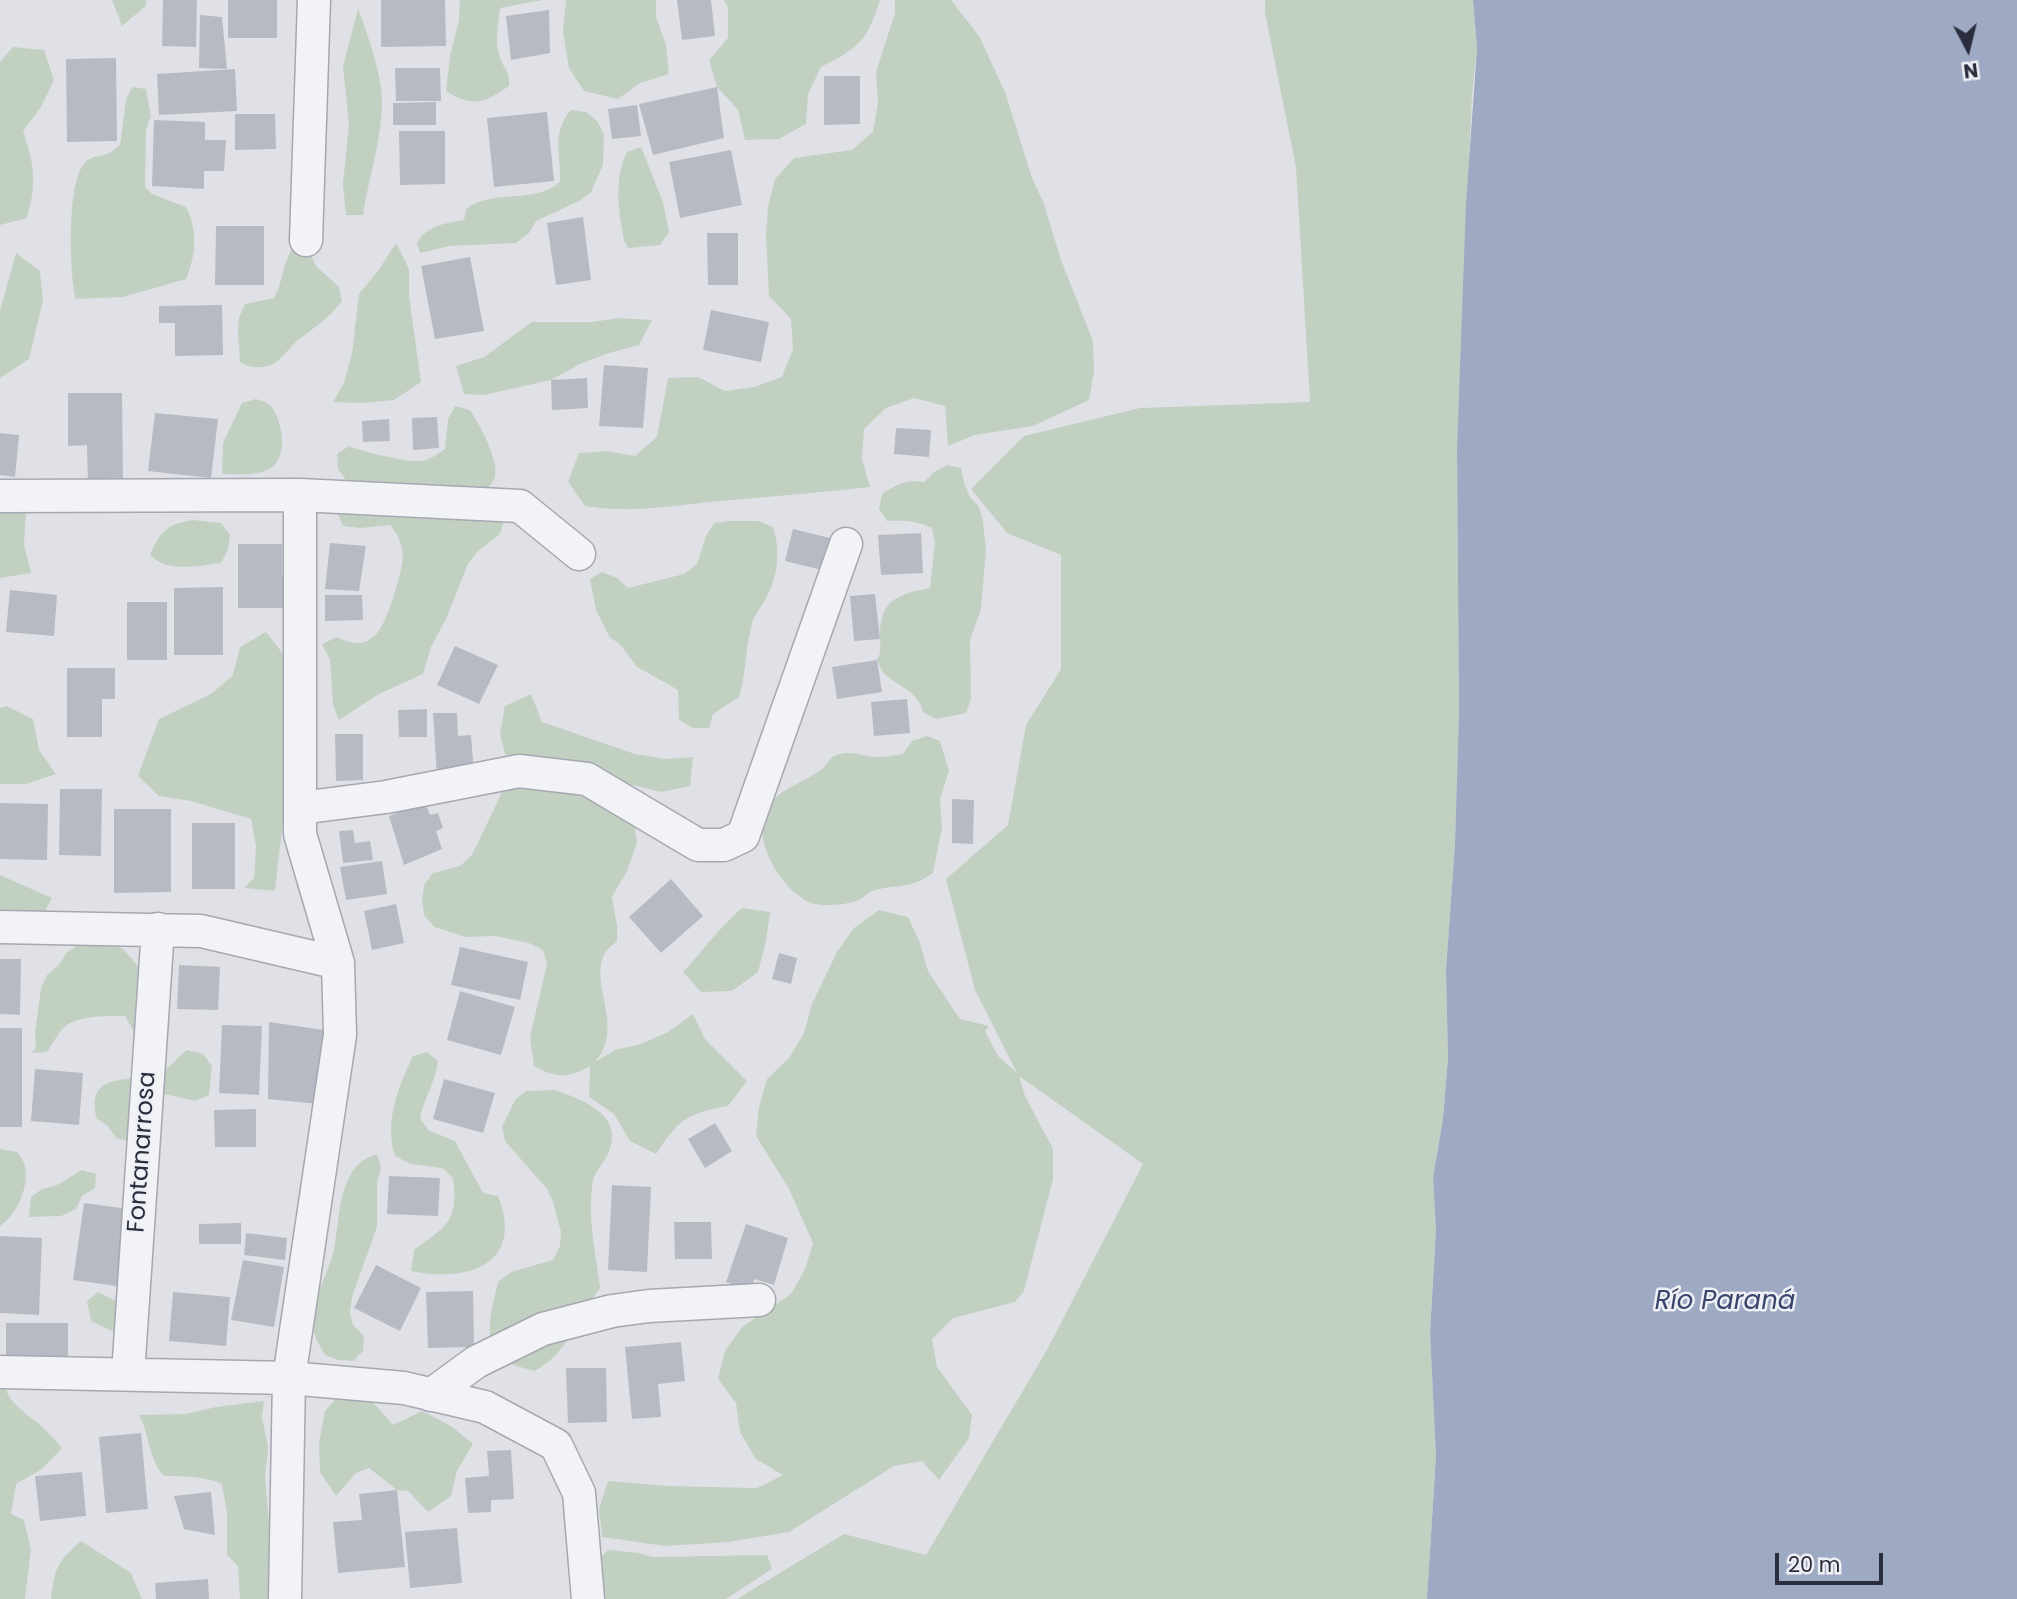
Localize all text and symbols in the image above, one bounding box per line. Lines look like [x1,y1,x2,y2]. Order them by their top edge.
north arrow [1933,14,2003,84]
text: N [1962,56,1979,85]
street label: Fontanarrosa [123,1071,163,1233]
water label: Río Paraná [1655,1286,1795,1318]
scale bar [1779,1540,1888,1584]
text: 20 m [1788,1550,1841,1579]

